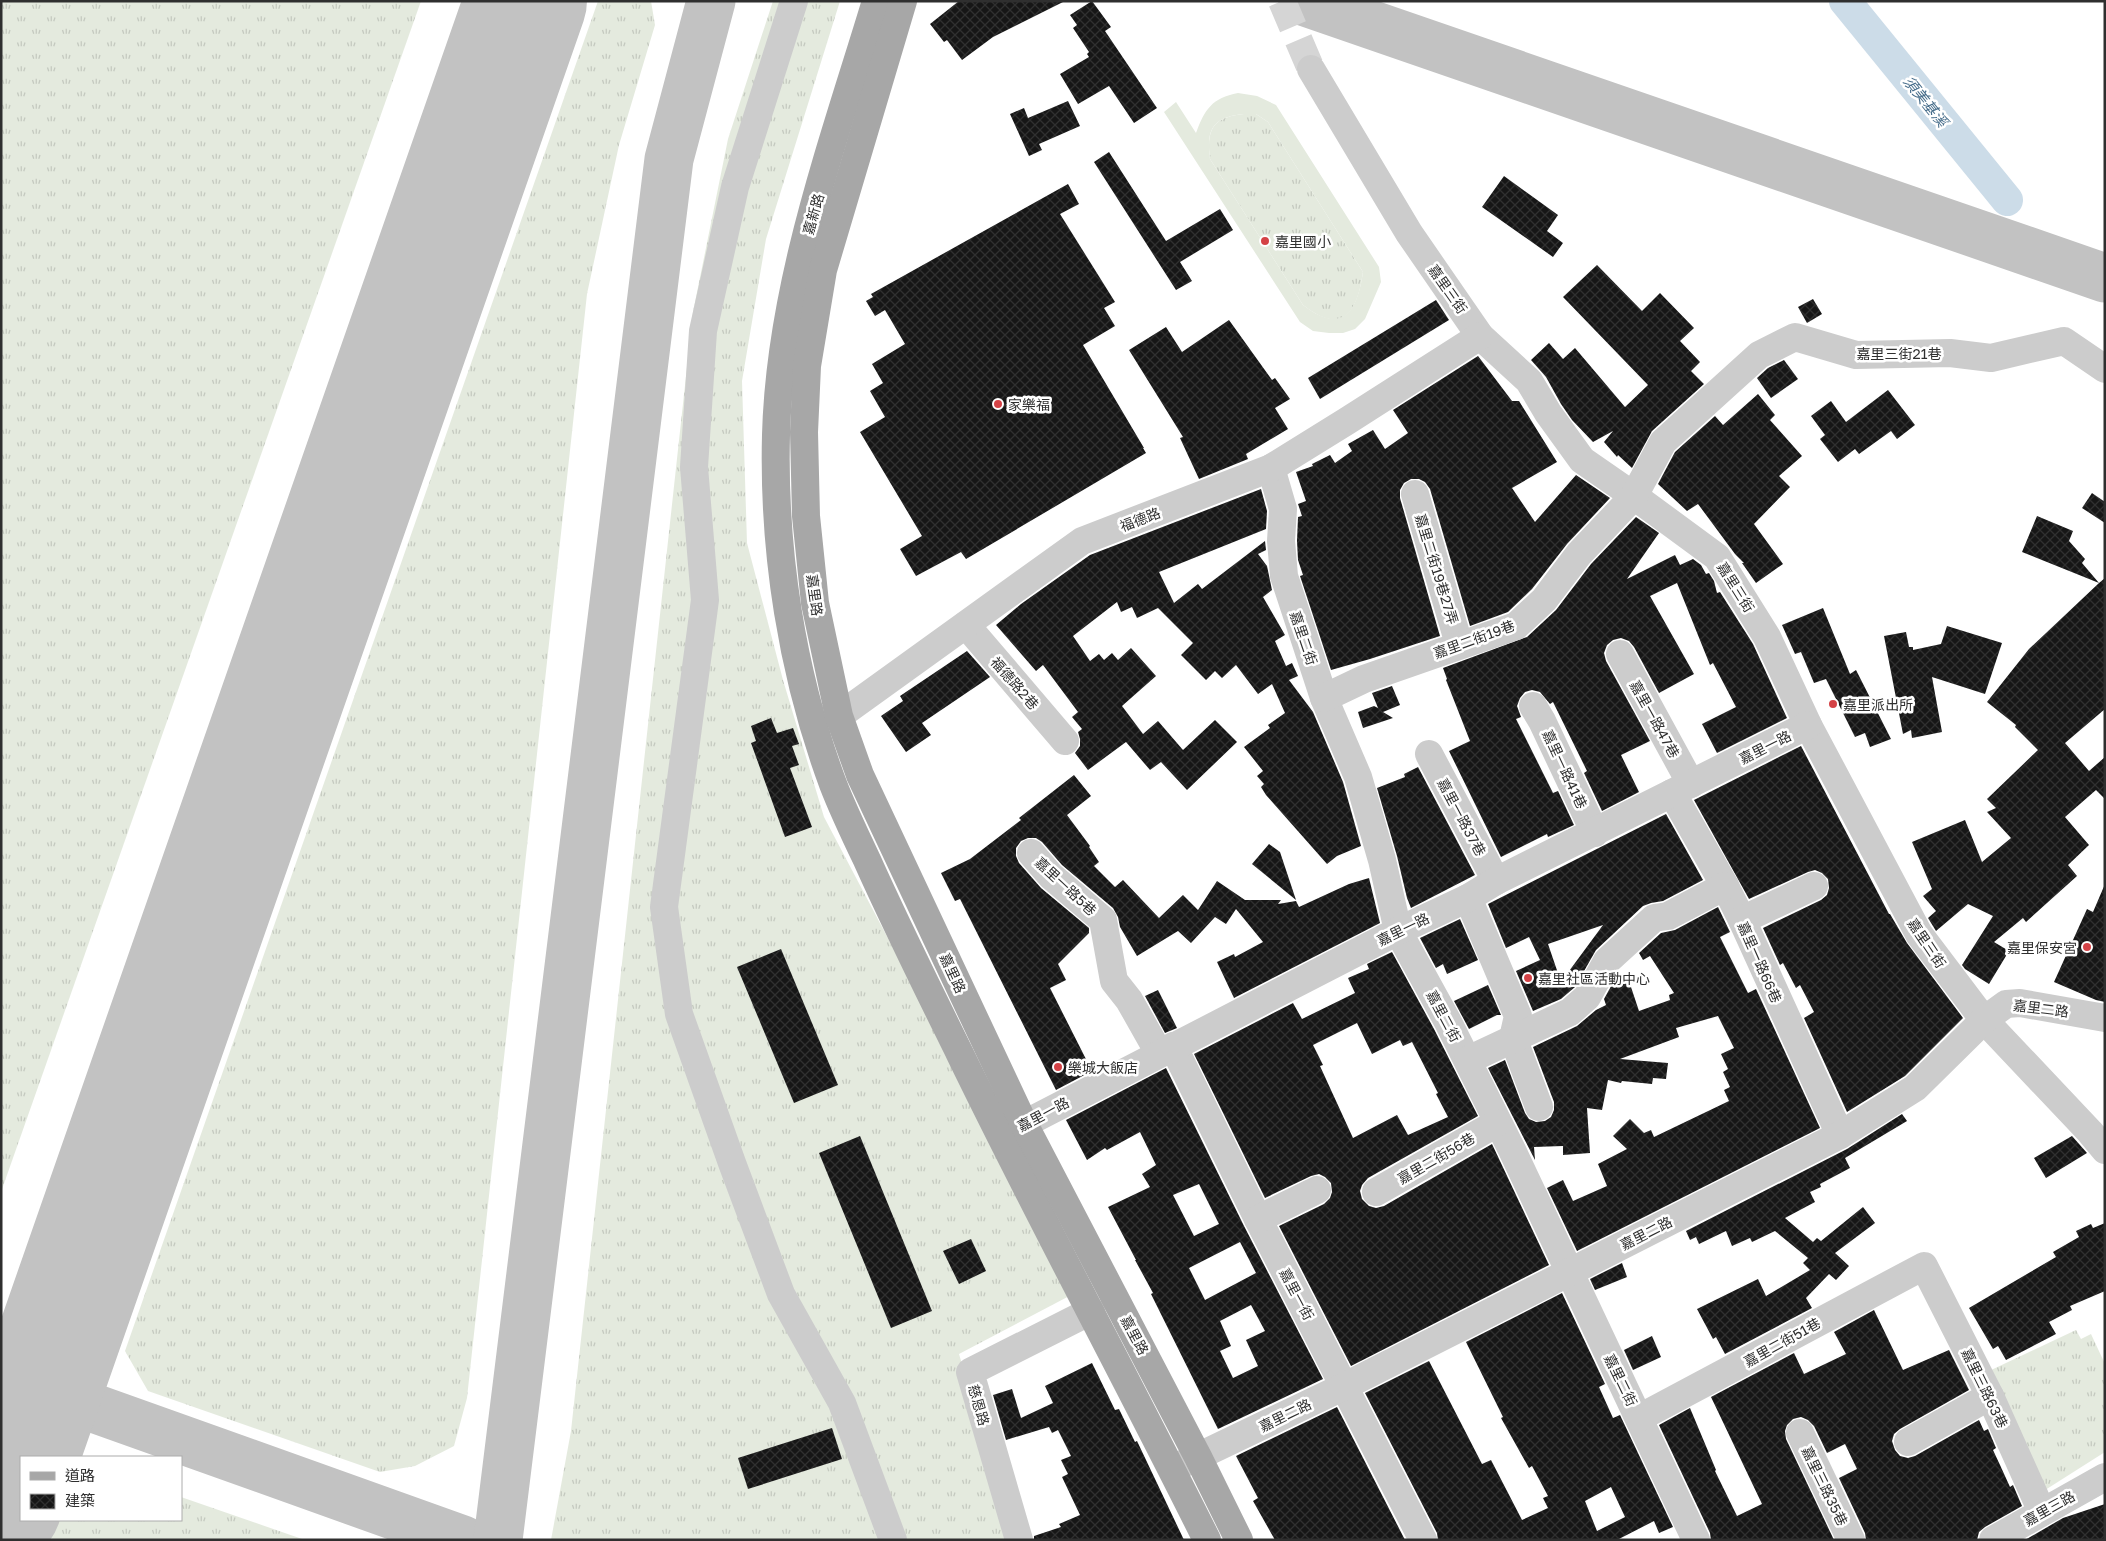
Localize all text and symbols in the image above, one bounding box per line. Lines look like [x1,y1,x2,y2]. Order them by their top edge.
water label: 須美基溪 [1900,72,1953,132]
street label: 嘉新路 [799,191,827,237]
place label: 嘉里國小 [1275,233,1331,250]
marker: 嘉里國小 [1259,235,1271,247]
street label: 嘉里三街 [1425,261,1471,317]
street label: 嘉里三街21巷 [1857,345,1941,362]
place label: 家樂福 [1008,396,1050,413]
marker: 家樂福 [992,398,1004,410]
street label: 福德路 [1117,504,1163,534]
street label: 嘉里二街19巷27弄 [1412,512,1462,626]
street label: 嘉里三街 [1714,559,1758,615]
street label: 嘉里路 [804,573,826,617]
street label: 嘉里二街 [1287,609,1321,667]
street label: 嘉里二街19巷 [1431,616,1517,662]
street label: 福德路2巷 [988,653,1042,713]
street label: 嘉里一路47巷 [1627,677,1683,761]
place label: 嘉里派出所 [1843,696,1913,713]
marker: 嘉里派出所 [1827,698,1839,710]
street label: 嘉里一路41巷 [1539,727,1591,811]
street label: 嘉里一路 [1736,727,1794,767]
street label: 嘉里一路37巷 [1434,775,1490,859]
street label: 嘉里一路5巷 [1032,853,1100,919]
street label: 嘉里一路 [1374,909,1432,949]
street label: 嘉里三街 [1904,915,1950,971]
street label: 嘉里一路66巷 [1735,919,1785,1005]
place label: 嘉里保安宮 [2007,939,2077,956]
marker: 嘉里保安宮 [2081,941,2093,953]
street label: 嘉里路 [936,950,970,996]
place label: 嘉里社區活動中心 [1538,970,1650,987]
marker: 嘉里社區活動中心 [1522,972,1534,984]
street label: 嘉里二街 [1423,987,1465,1045]
street label: 嘉里二路 [2012,996,2070,1020]
place label: 樂城大飯店 [1068,1059,1138,1076]
marker: 樂城大飯店 [1052,1061,1064,1073]
street label: 嘉里一路 [1014,1093,1072,1135]
street label: 嘉里二街56巷 [1394,1129,1478,1187]
street label: 嘉里二路 [1617,1213,1675,1253]
street label: 嘉里一街 [1276,1265,1318,1323]
street label: 嘉里路 [1118,1312,1152,1358]
street label: 嘉里二街51巷 [1741,1314,1823,1370]
street label: 嘉里三路63巷 [1958,1345,2012,1431]
street label: 嘉里二街 [1601,1351,1641,1409]
street label: 慈恩路 [965,1382,993,1428]
street label: 嘉里二路 [1256,1395,1314,1435]
street label: 嘉里三路35巷 [1798,1443,1852,1529]
legend [20,1456,182,1521]
text: 道路 [65,1466,95,1484]
street label: 嘉里三路 [2020,1487,2078,1529]
text: 建築 [65,1491,95,1509]

